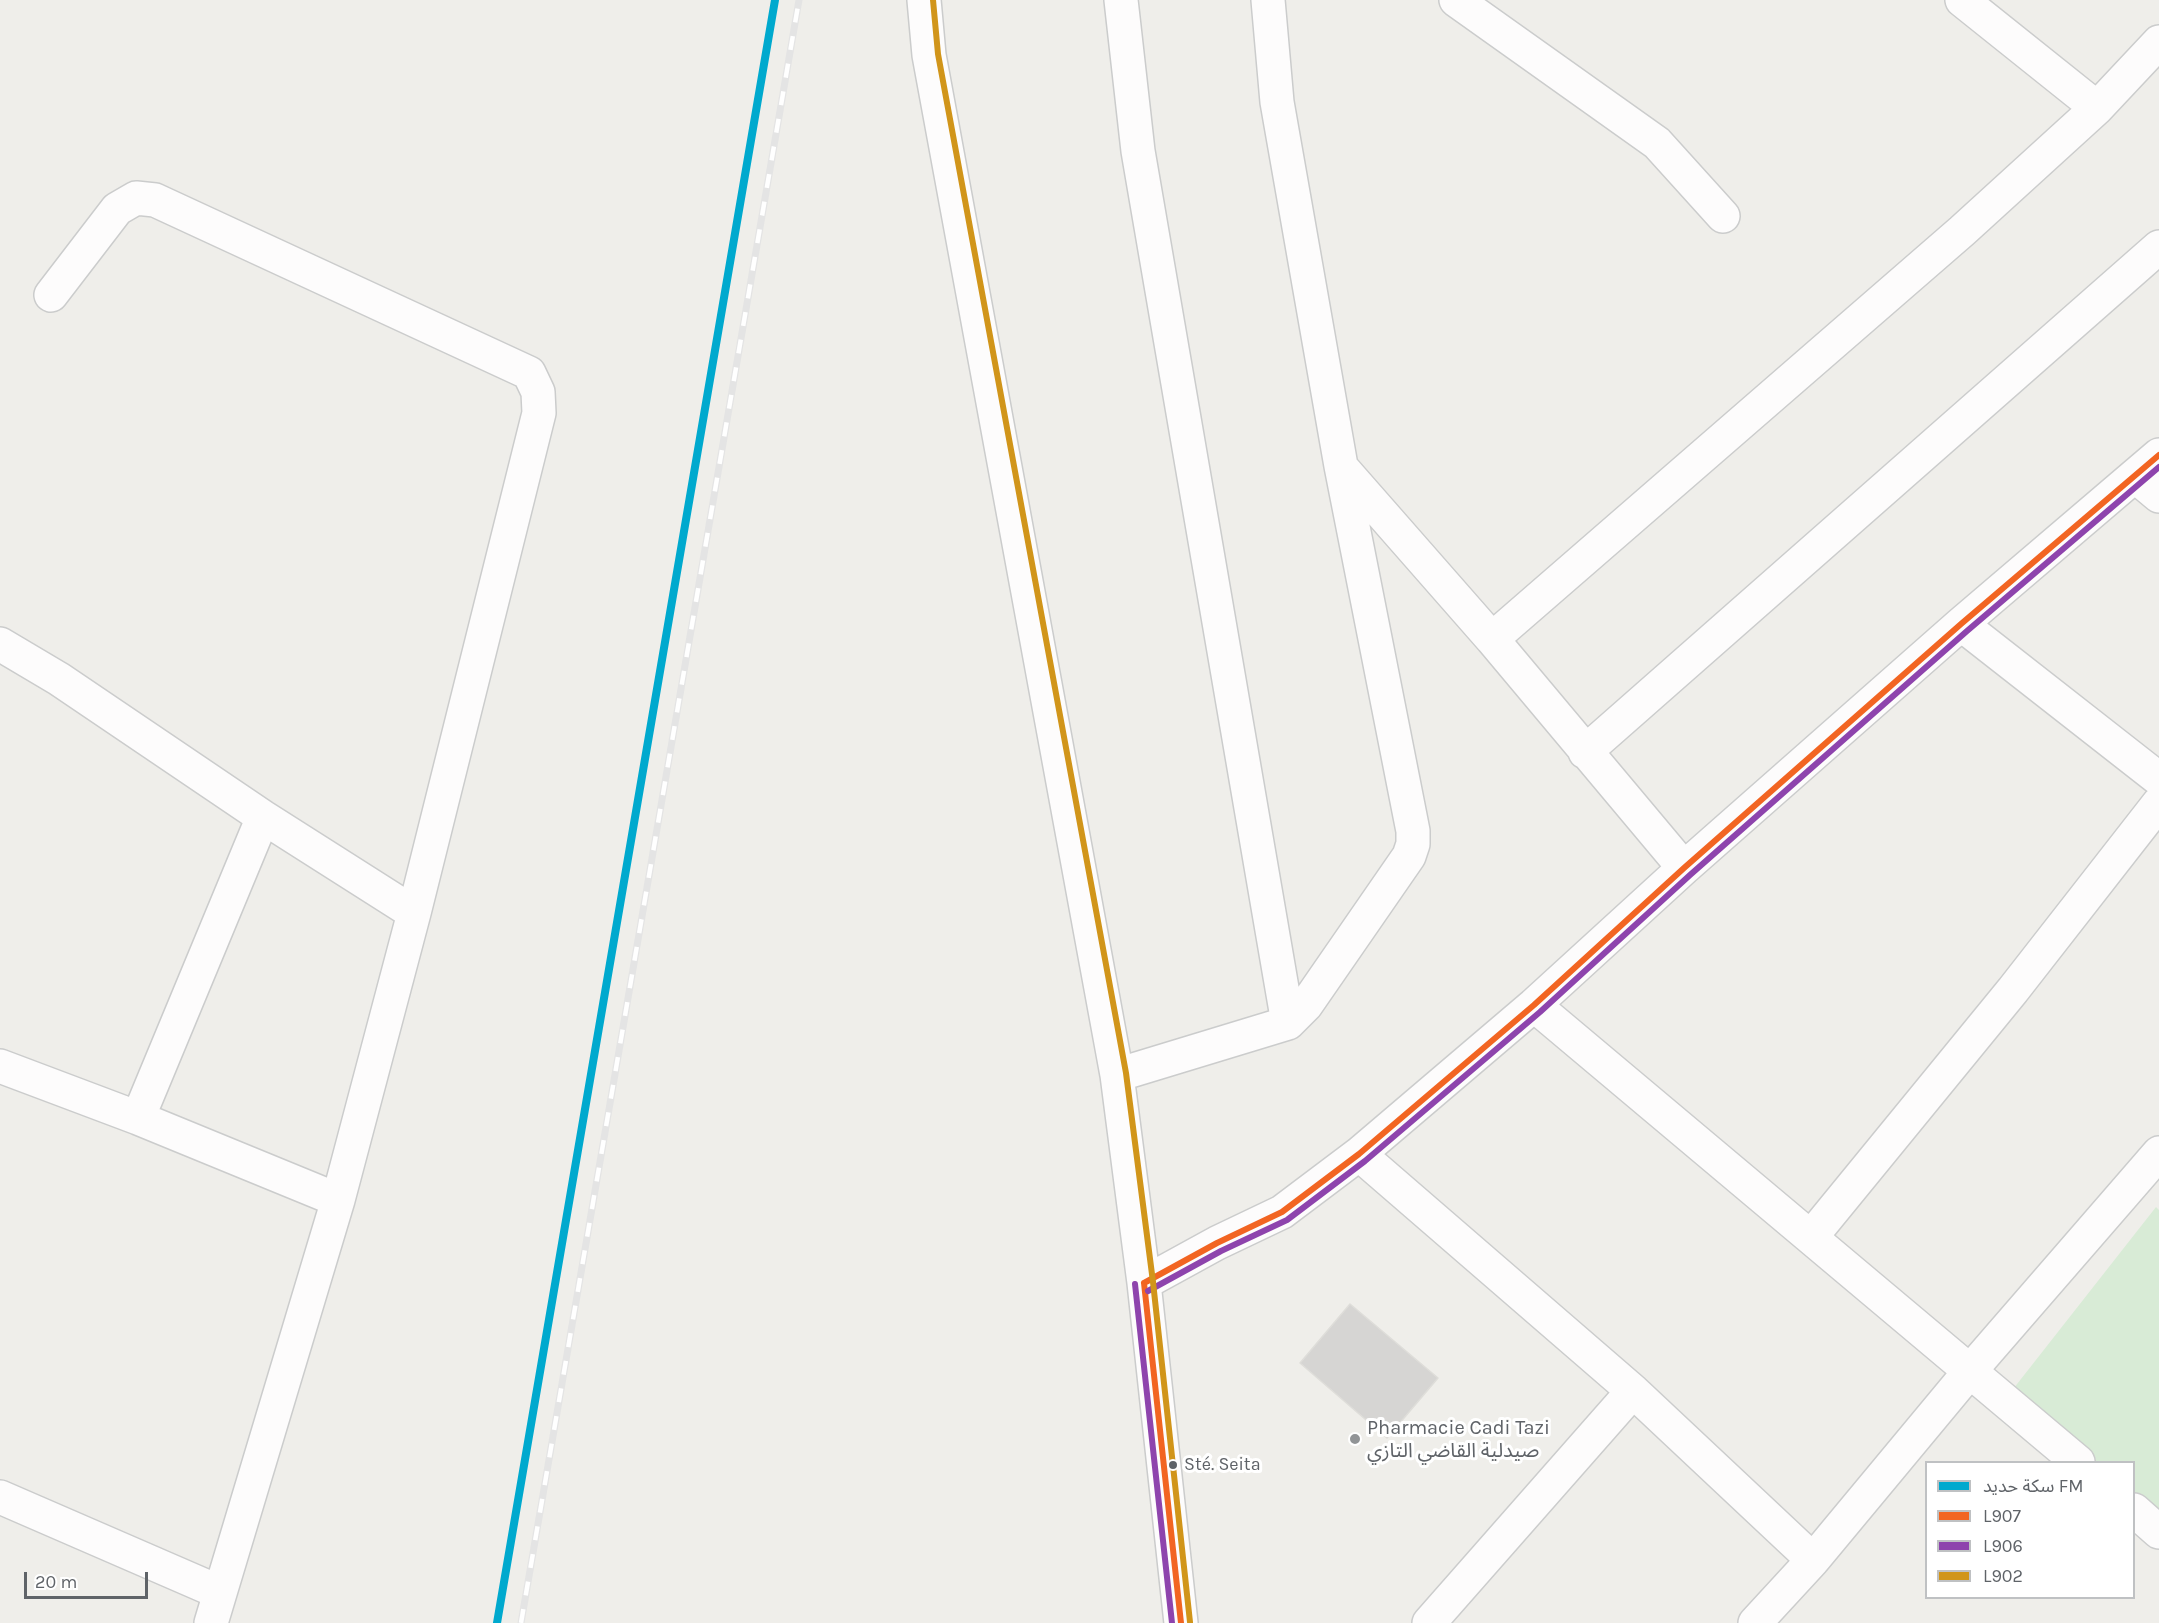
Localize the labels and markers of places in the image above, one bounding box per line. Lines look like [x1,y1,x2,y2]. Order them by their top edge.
place label: Pharmacie Cadi Tazi صيدلية القاضي التازي [1367,1416,1550,1463]
marker: Pharmacie Cadi Tazi صيدلية القاضي التازي [1348,1432,1362,1446]
place label: Sté. Seita [1184,1454,1261,1476]
marker: Sté. Seita [1167,1459,1179,1471]

